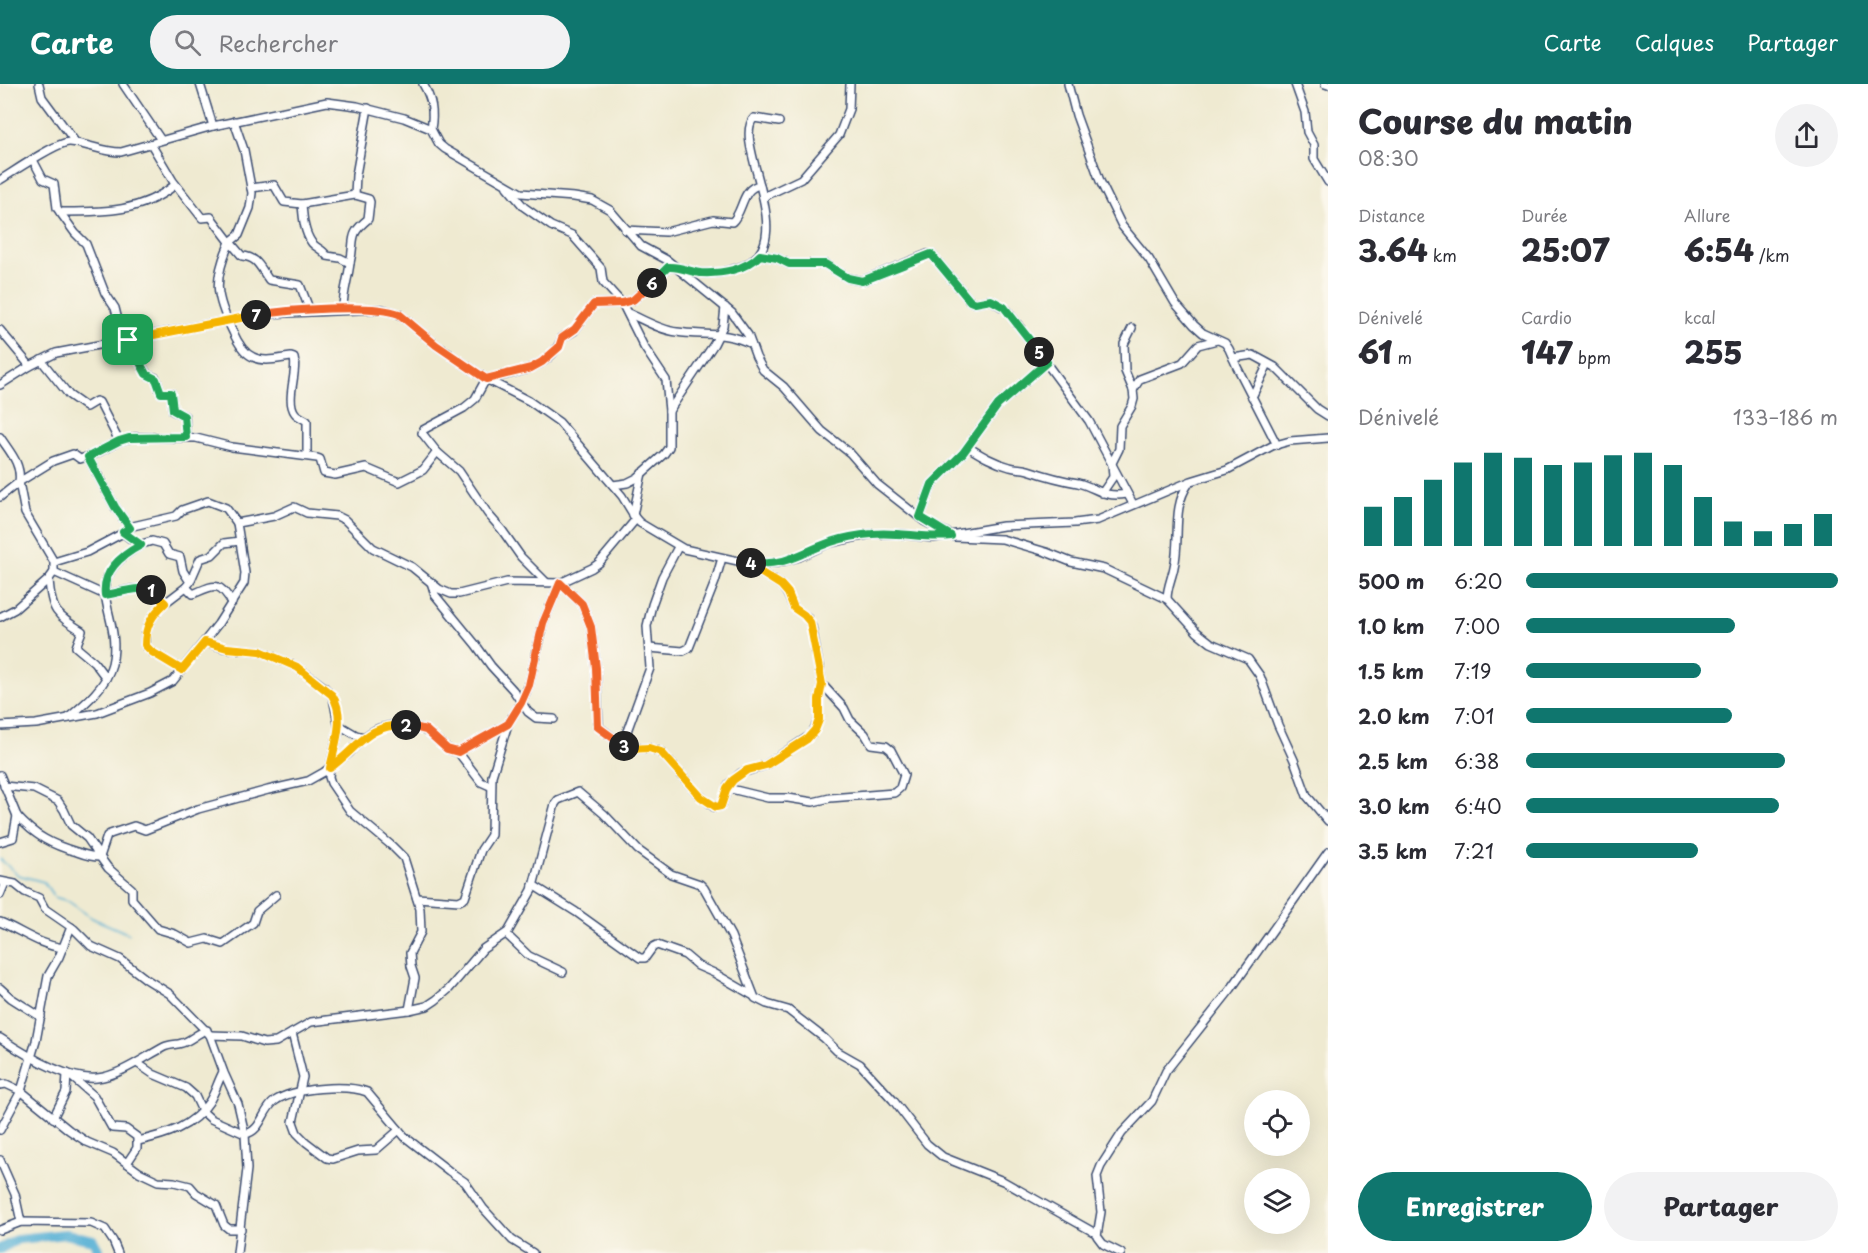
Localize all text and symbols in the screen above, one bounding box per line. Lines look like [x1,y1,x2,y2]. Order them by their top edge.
search box [150,15,570,69]
text: Carte [30,21,114,64]
icon: search [171,26,204,59]
text: Rechercher [219,26,338,59]
text: Carte [1544,26,1602,58]
text: Calques [1635,26,1714,58]
text: Partager [1747,26,1838,58]
text: Course du matin [1358,95,1633,145]
button: share [1775,104,1838,167]
text: 08:30 [1358,143,1419,173]
text: Distance [1358,203,1425,227]
text: Durée [1521,203,1568,227]
text: Allure [1684,203,1731,227]
text: 3.64 [1358,227,1428,272]
text: 25:07 [1521,227,1609,272]
text: 6:54 [1684,227,1754,272]
text: km [1428,243,1457,267]
text: /km [1754,243,1790,267]
pin: 6 [637,268,667,298]
text: 6 [646,271,658,295]
pin: 7 [241,300,271,330]
text: 7 [251,303,261,327]
text: Dénivelé [1358,305,1423,329]
text: Cardio [1521,305,1572,329]
text: kcal [1684,305,1716,329]
pin [102,314,153,365]
icon: arrive [111,323,144,356]
text: 61 [1358,329,1392,374]
text: 147 [1521,329,1573,374]
text: 255 [1684,329,1743,374]
pin: 5 [1024,337,1054,367]
text: 5 [1034,340,1044,364]
text: m [1392,345,1412,369]
text: bpm [1573,345,1611,369]
text: Dénivelé [1358,402,1439,432]
text: 133–186 m [1733,402,1838,432]
pin: 4 [736,548,766,578]
text: 4 [746,551,756,575]
text: 500 m [1358,566,1425,596]
text: 6:20 [1454,566,1502,596]
pin: 1 [136,575,166,605]
text: 1 [147,578,155,602]
text: 1.0 km [1358,611,1425,641]
text: 7:00 [1454,611,1500,641]
text: 1.5 km [1358,656,1424,686]
text: 7:19 [1454,656,1491,686]
text: 2.0 km [1358,701,1430,731]
text: 7:01 [1454,701,1494,731]
pin: 2 [391,710,421,740]
text: 2 [400,713,412,737]
pin: 3 [609,731,639,761]
text: 3 [619,734,629,758]
text: 2.5 km [1358,746,1428,776]
text: 6:38 [1454,746,1499,776]
text: 3.0 km [1358,791,1430,821]
text: 6:40 [1454,791,1502,821]
text: 3.5 km [1358,836,1427,866]
text: 7:21 [1454,836,1494,866]
map controls [1244,1090,1310,1234]
button: locate [1244,1090,1310,1156]
button: layers [1244,1168,1310,1234]
button: Enregistrer [1358,1172,1592,1241]
button: Partager [1604,1172,1838,1241]

